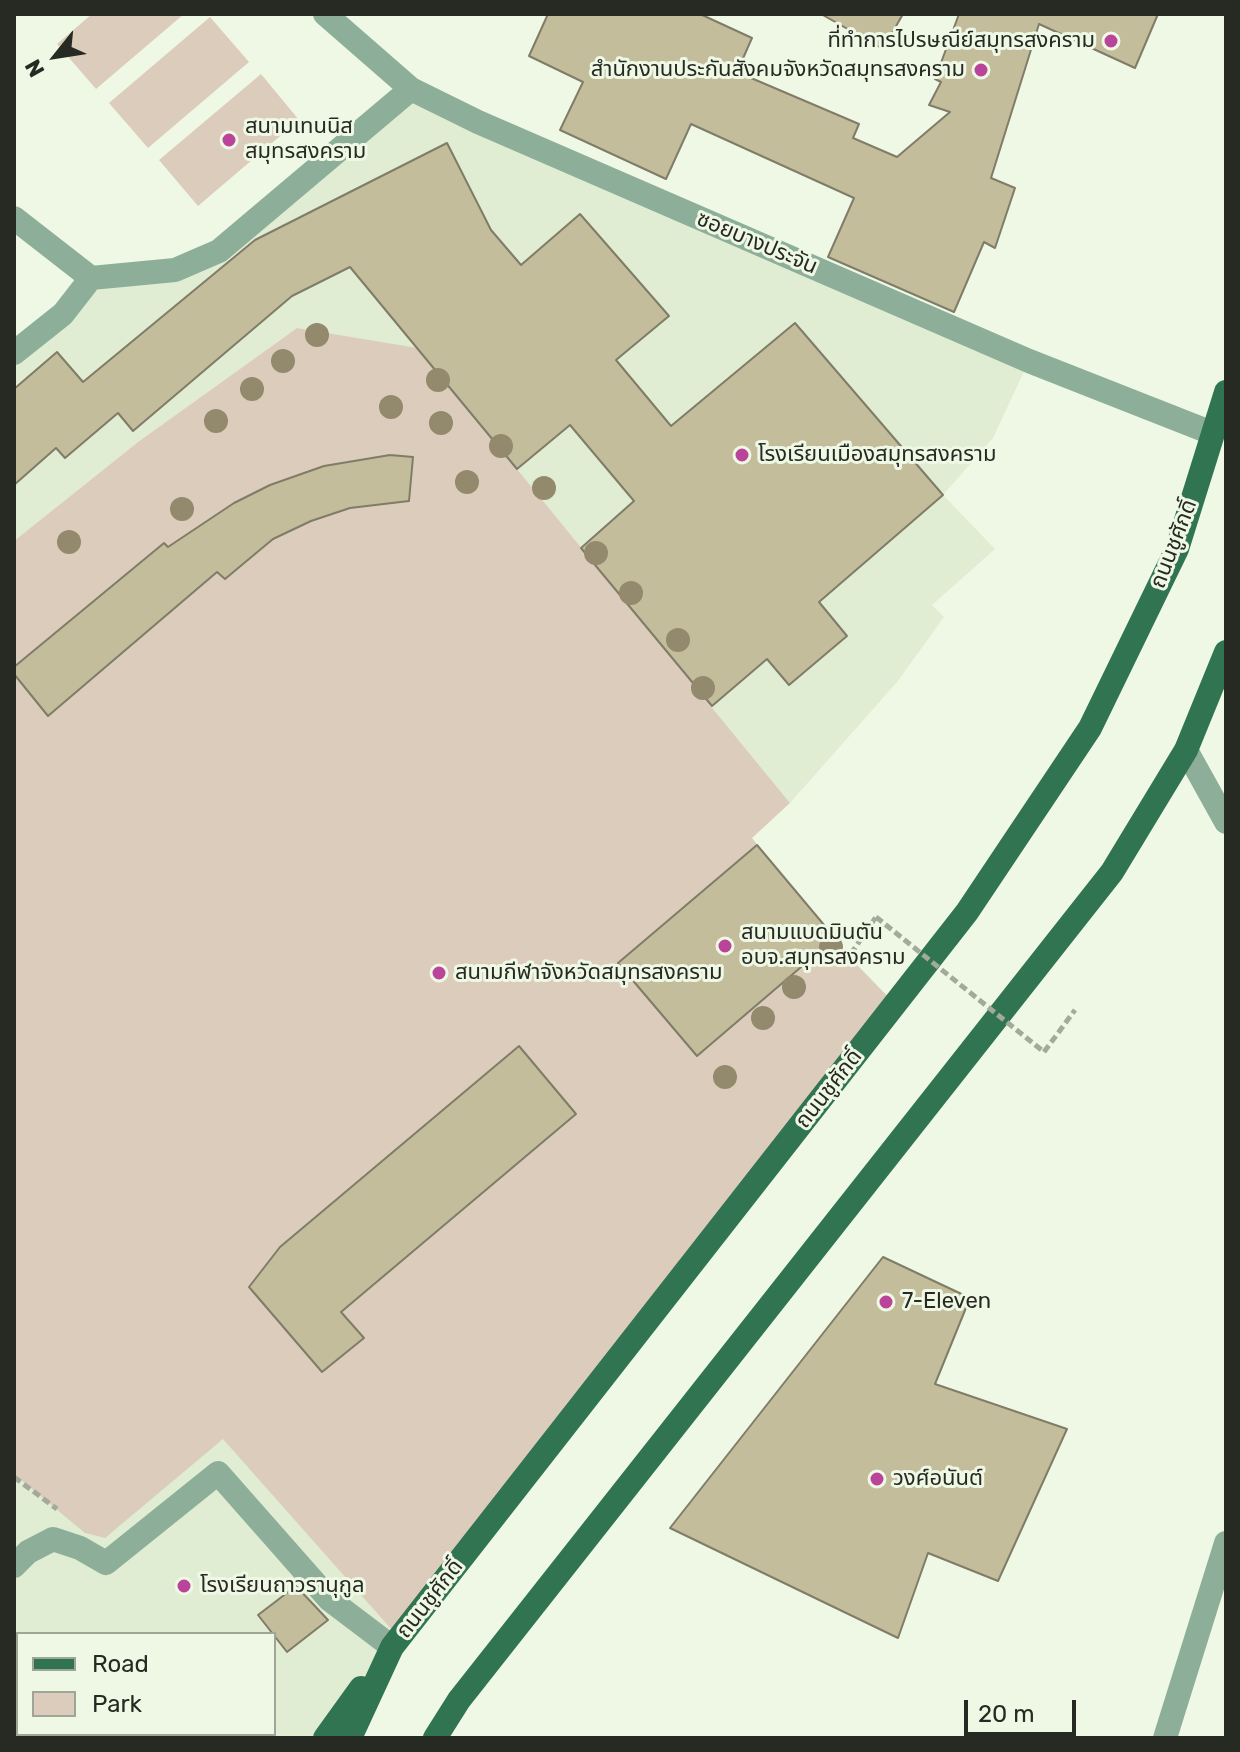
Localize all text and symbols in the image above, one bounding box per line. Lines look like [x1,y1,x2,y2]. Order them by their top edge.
north arrow [16,16,96,96]
place label: ที่ทำการไปรษณีย์สมุทรสงคราม [827,28,1095,54]
marker: ที่ทำการไปรษณีย์สมุทรสงคราม [1102,32,1120,50]
text: N [19,55,50,82]
place label: สำนักงานประกันสังคมจังหวัดสมุทรสงคราม [591,57,965,83]
marker: สำนักงานประกันสังคมจังหวัดสมุทรสงคราม [972,61,990,79]
place label: สนามเทนนิส สมุทรสงคราม [245,114,366,166]
marker: สนามเทนนิส สมุทรสงคราม [220,131,238,149]
street label: ซอยบางประจัน [693,206,821,280]
place label: โรงเรียนเมืองสมุทรสงคราม [758,442,996,468]
marker: โรงเรียนเมืองสมุทรสงคราม [733,446,751,464]
street label: ถนนชูศักดิ์ [1145,496,1203,592]
place label: สนามแบดมินตัน อบจ.สมุทรสงคราม [741,920,905,972]
marker: สนามแบดมินตัน อบจ.สมุทรสงคราม [716,937,734,955]
place label: สนามกีฬาจังหวัดสมุทรสงคราม [455,960,722,986]
marker: สนามกีฬาจังหวัดสมุทรสงคราม [430,964,448,982]
street label: ถนนชูศักดิ์ [790,1044,868,1134]
place label: 7-Eleven [902,1289,991,1315]
marker: 7-Eleven [877,1293,895,1311]
place label: วงศ์อนันต์ [893,1466,983,1492]
marker: วงศ์อนันต์ [868,1470,886,1488]
street label: ถนนชูศักดิ์ [391,1554,469,1644]
place label: โรงเรียนถาวรานุกูล [200,1573,365,1599]
marker: โรงเรียนถาวรานุกูล [175,1577,193,1595]
legend [16,1632,276,1736]
text: Road [92,1650,149,1678]
scale bar [968,1684,1080,1734]
text: Park [92,1690,142,1718]
text: 20 m [978,1700,1035,1728]

